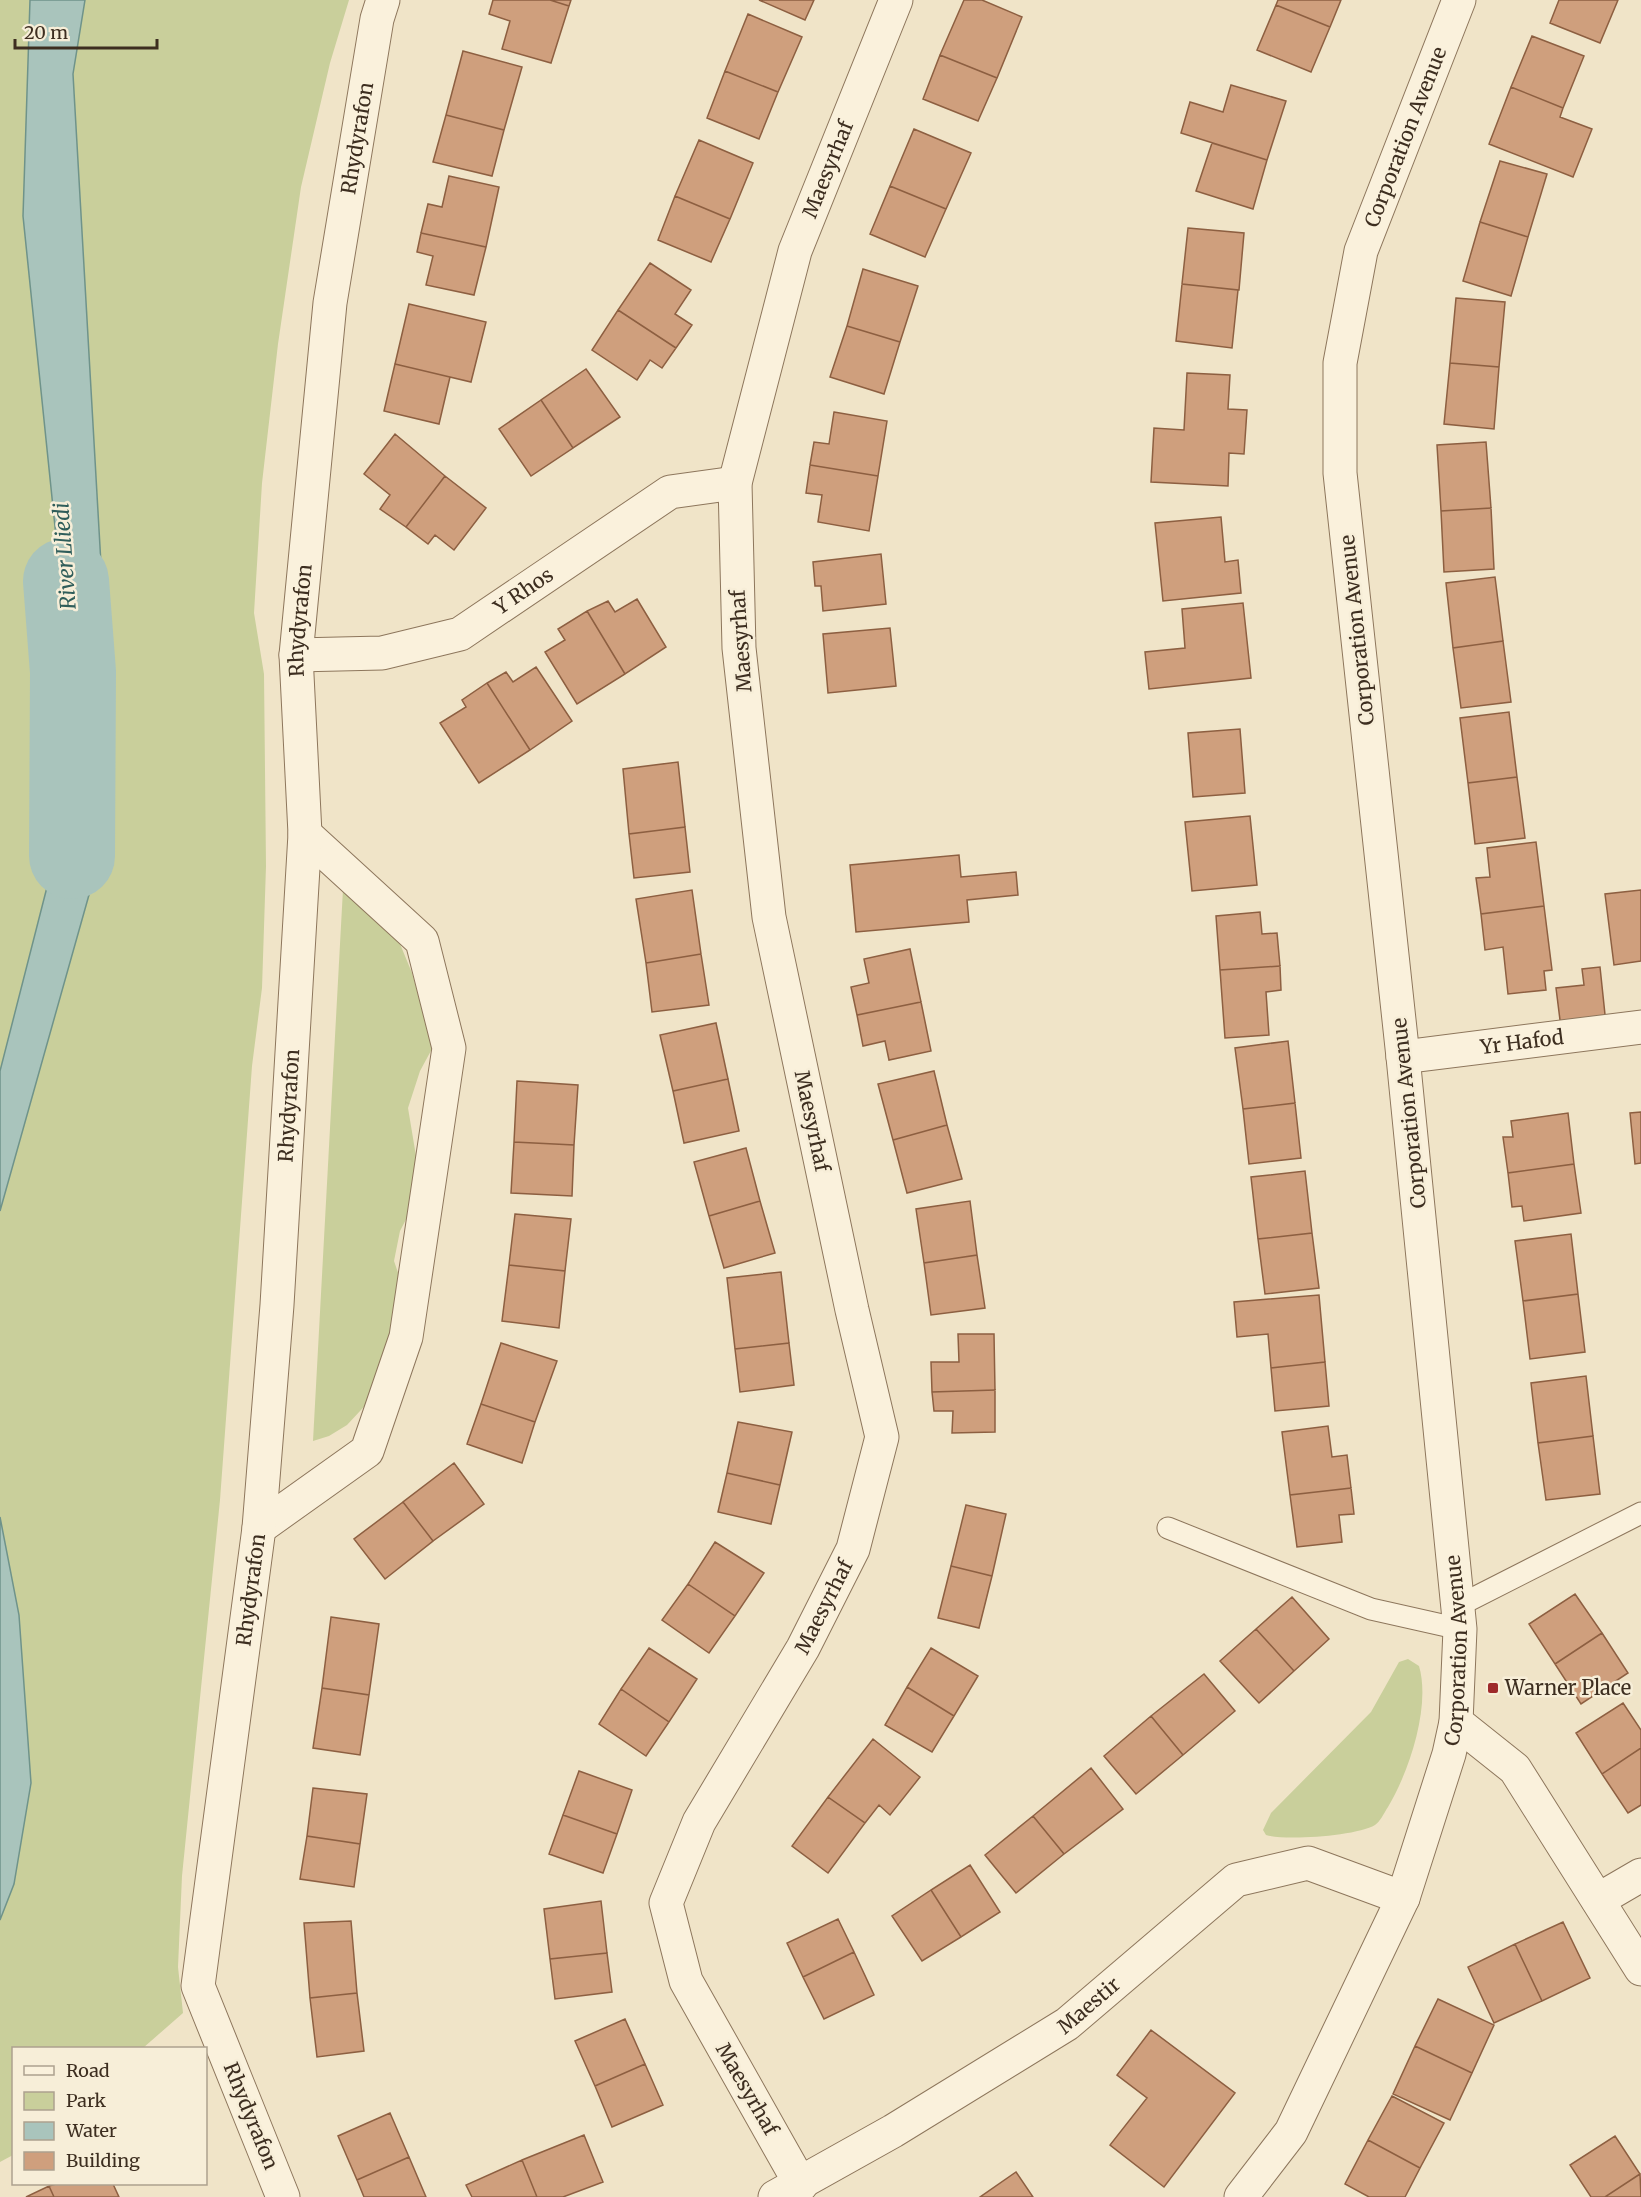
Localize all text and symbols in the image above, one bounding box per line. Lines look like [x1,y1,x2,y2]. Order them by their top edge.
scale bar [15,12,158,50]
text: 20 m [24,21,68,44]
street label: Corporation Avenue [1359,43,1452,231]
street label: Rhydyrafon [335,80,378,196]
street label: Maesyrhaf [797,116,859,221]
water label: River Lliedi [47,502,82,610]
street label: Corporation Avenue [1334,534,1379,727]
street label: Y Rhos [488,562,558,620]
street label: Rhydyrafon [283,563,317,678]
street label: Maesyrhaf [724,588,757,693]
street label: Corporation Avenue [1386,1017,1431,1210]
street label: Yr Hafod [1478,1024,1565,1059]
street label: Rhydyrafon [273,1048,304,1163]
street label: Maesyrhaf [790,1068,836,1175]
street label: Rhydyrafon [230,1532,270,1648]
street label: Maesyrhaf [789,1554,858,1658]
street label: Corporation Avenue [1438,1554,1472,1748]
place label: Warner Place [1504,1675,1631,1700]
marker: Warner Place [1486,1681,1500,1695]
street label: Maestir [1052,1971,1125,2039]
street label: Maesyrhaf [711,2038,785,2141]
legend [12,2047,207,2185]
text: Road [66,2059,110,2082]
street label: Rhydyrafon [219,2059,284,2173]
text: Park [66,2089,107,2112]
text: Water [65,2119,117,2142]
text: Building [66,2149,140,2172]

